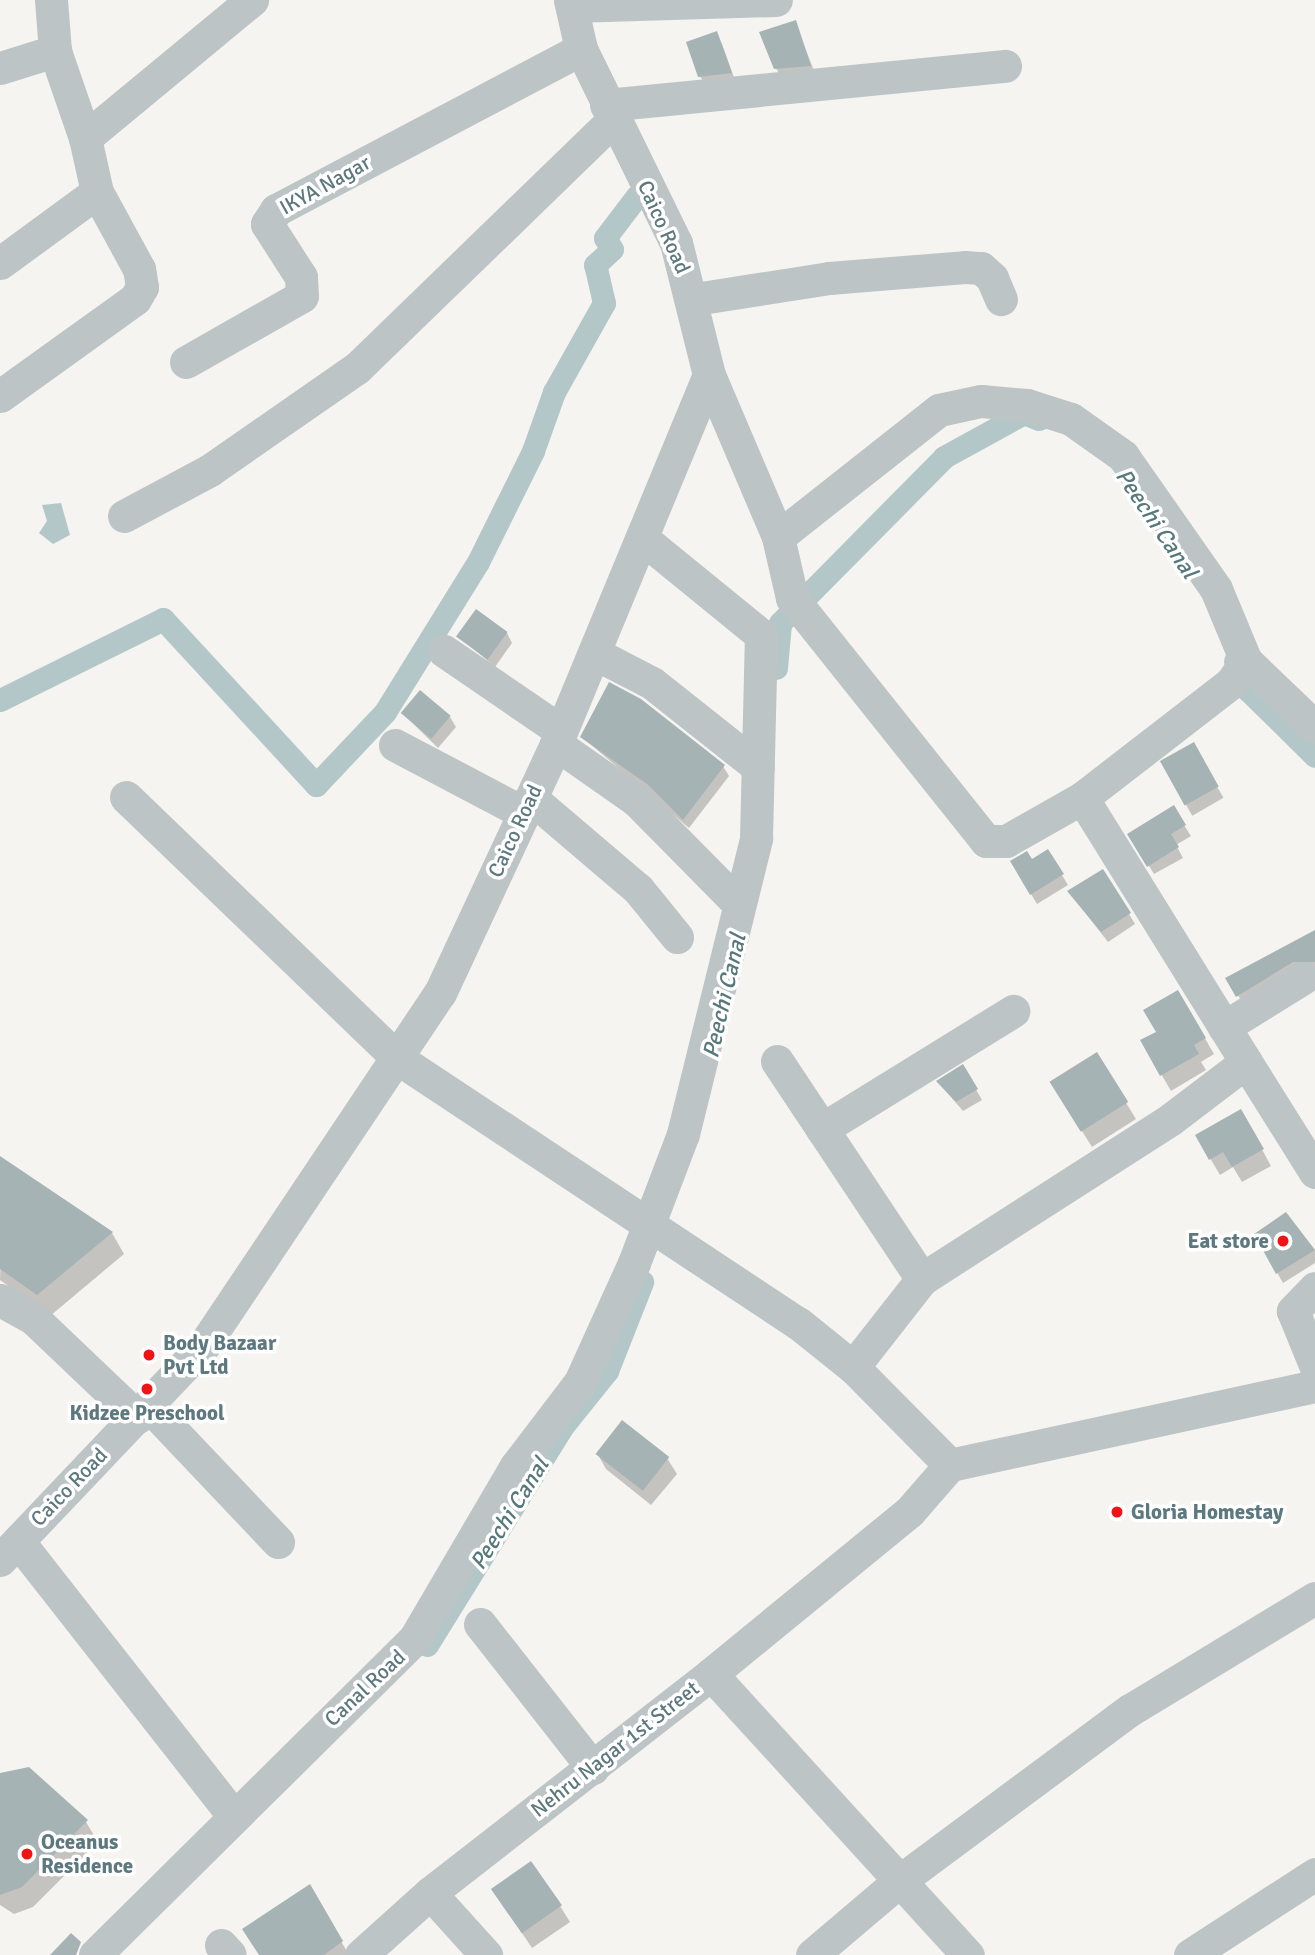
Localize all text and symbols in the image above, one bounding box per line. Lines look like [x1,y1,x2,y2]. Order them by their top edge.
street label: IKYA Nagar [275,150,375,220]
street label: Caico Road [632,177,696,277]
water label: Peechi Canal [1109,464,1203,584]
street label: Caico Road [483,781,547,881]
water label: Peechi Canal [697,931,753,1061]
place label: Eat store [1188,1228,1269,1254]
marker: Eat store [1275,1233,1291,1249]
place label: Body Bazaar Pvt Ltd [163,1330,276,1380]
marker: Body Bazaar Pvt Ltd [141,1347,157,1363]
marker: Kidzee Preschool [139,1381,155,1397]
place label: Kidzee Preschool [69,1400,225,1426]
street label: Caico Road [25,1443,113,1531]
water label: Peechi Canal [465,1453,555,1575]
place label: Gloria Homestay [1131,1499,1283,1525]
marker: Gloria Homestay [1109,1504,1125,1520]
street label: Canal Road [319,1644,411,1732]
street label: Nehru Nagar 1st Street [526,1676,704,1822]
place label: Oceanus Residence [41,1829,133,1879]
marker: Oceanus Residence [19,1846,35,1862]

